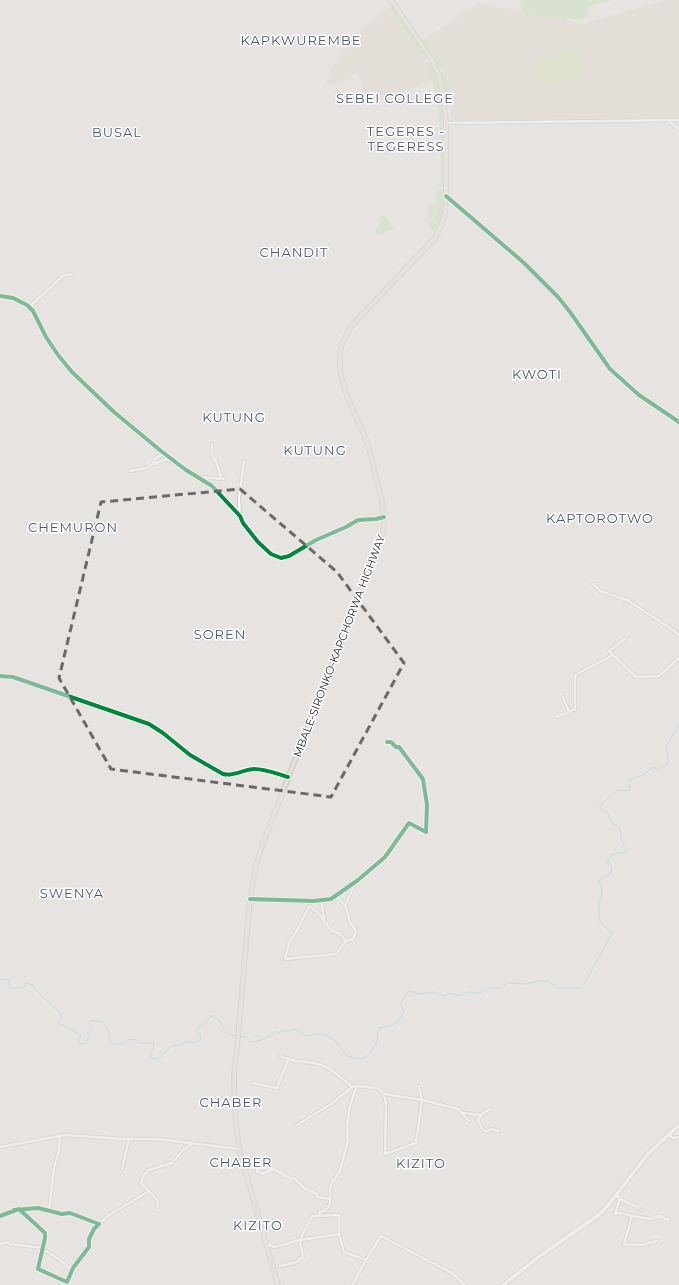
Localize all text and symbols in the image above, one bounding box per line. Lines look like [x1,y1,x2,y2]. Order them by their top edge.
district label: KAPKWUREMBE [241,32,361,48]
district label: SEBEI COLLEGE [336,90,454,106]
district label: TEGERES - TEGERESS [367,123,445,154]
district label: BUSAL [92,124,142,140]
district label: CHANDIT [260,244,328,260]
district label: KWOTI [512,366,562,382]
district label: KUTUNG [202,409,266,425]
district label: KUTUNG [283,442,347,458]
district label: KAPTOROTWO [546,510,654,526]
district label: CHEMURON [28,519,118,535]
street label: MBALE-SIRONKO-KAPCHORWA HIGHWAY [290,533,388,759]
district label: SOREN [194,626,246,642]
district label: SWENYA [40,885,104,901]
district label: CHABER [199,1094,263,1110]
district label: CHABER [209,1154,273,1170]
district label: KIZITO [396,1155,446,1171]
district label: KIZITO [233,1217,283,1233]

